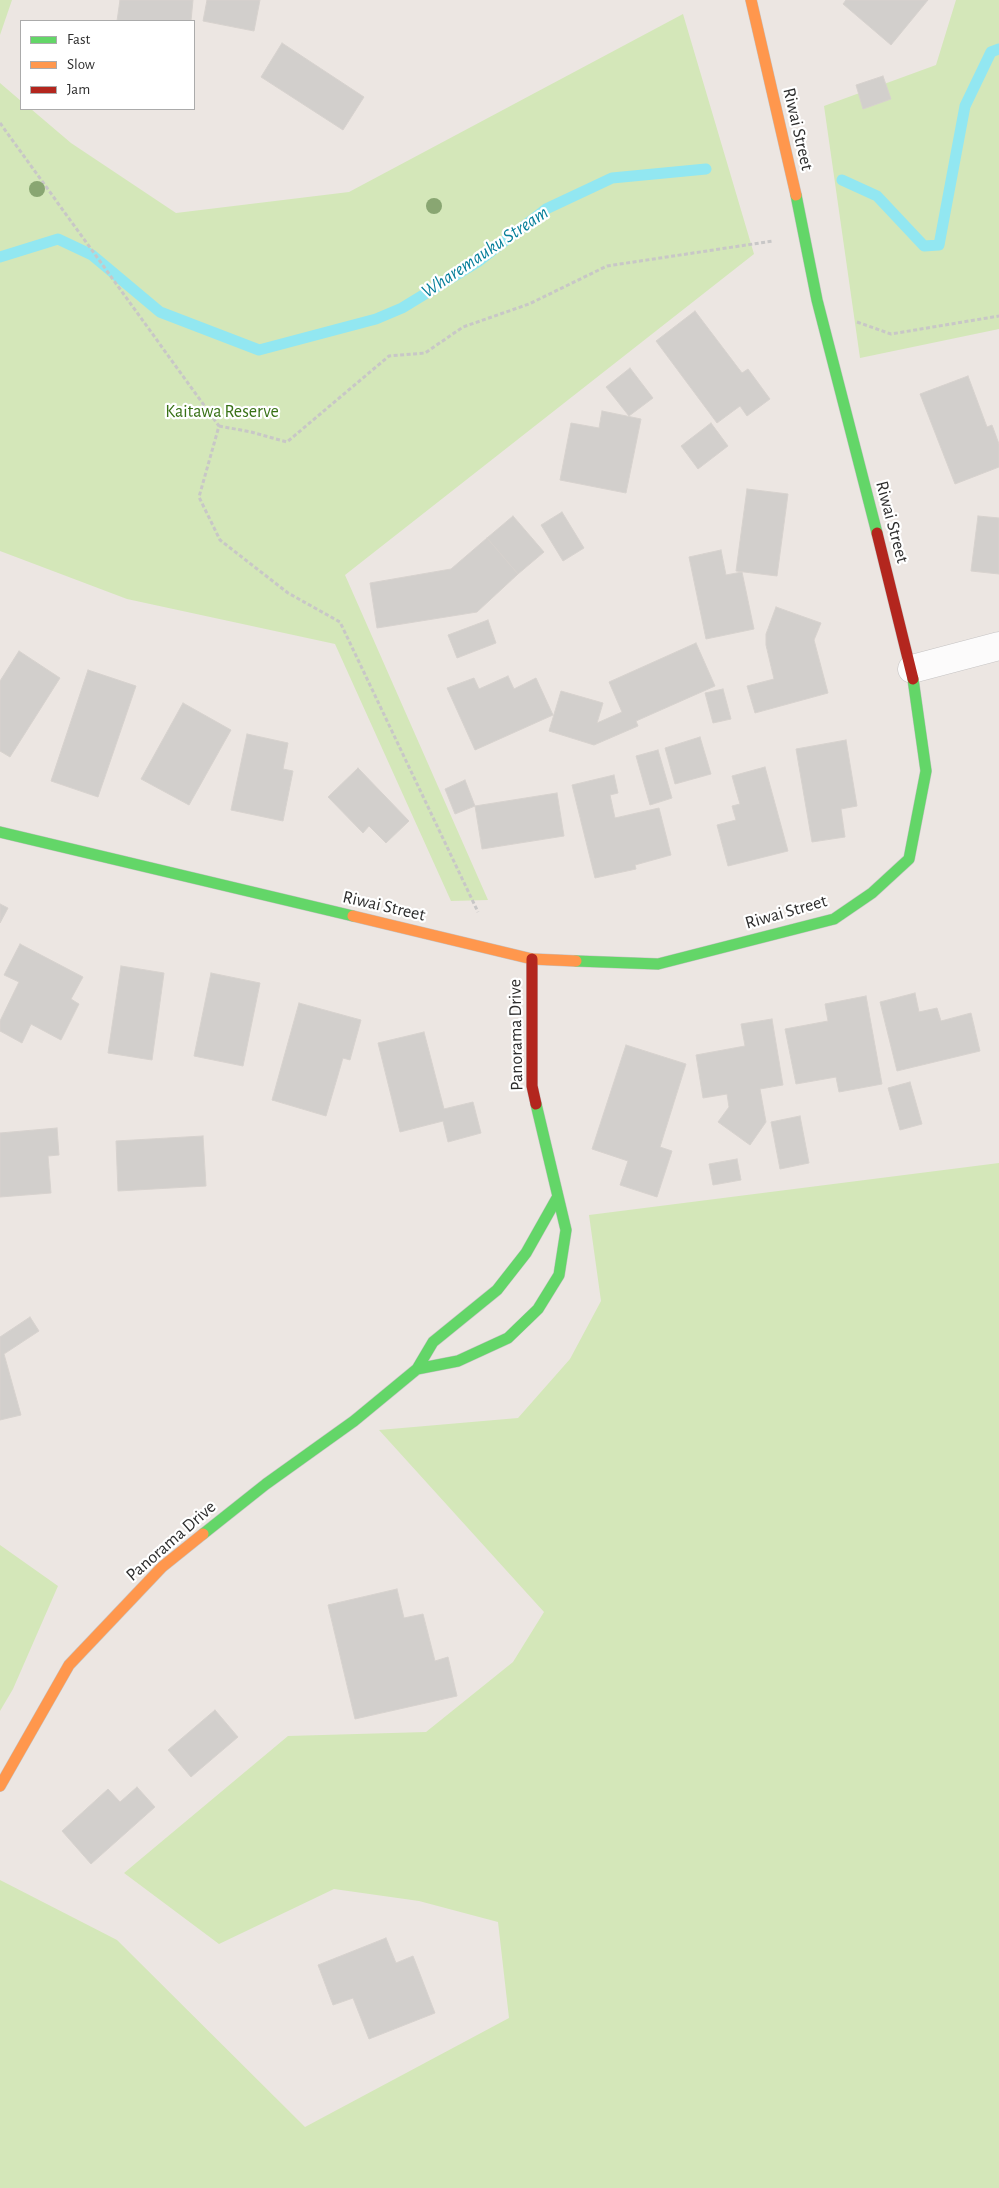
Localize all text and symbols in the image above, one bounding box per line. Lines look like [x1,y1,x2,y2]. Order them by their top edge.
legend [20,20,195,110]
text: Fast [67,32,90,47]
text: Slow [67,57,95,72]
text: Jam [67,82,90,97]
street label: Riwai Street [778,86,818,172]
water label: Wharemauku Stream [417,201,553,303]
park label: Kaitawa Reserve [165,401,279,423]
street label: Riwai Street [871,479,913,565]
street label: Riwai Street [341,886,427,926]
street label: Riwai Street [743,890,829,934]
street label: Panorama Drive [504,979,528,1091]
street label: Panorama Drive [122,1496,220,1586]

